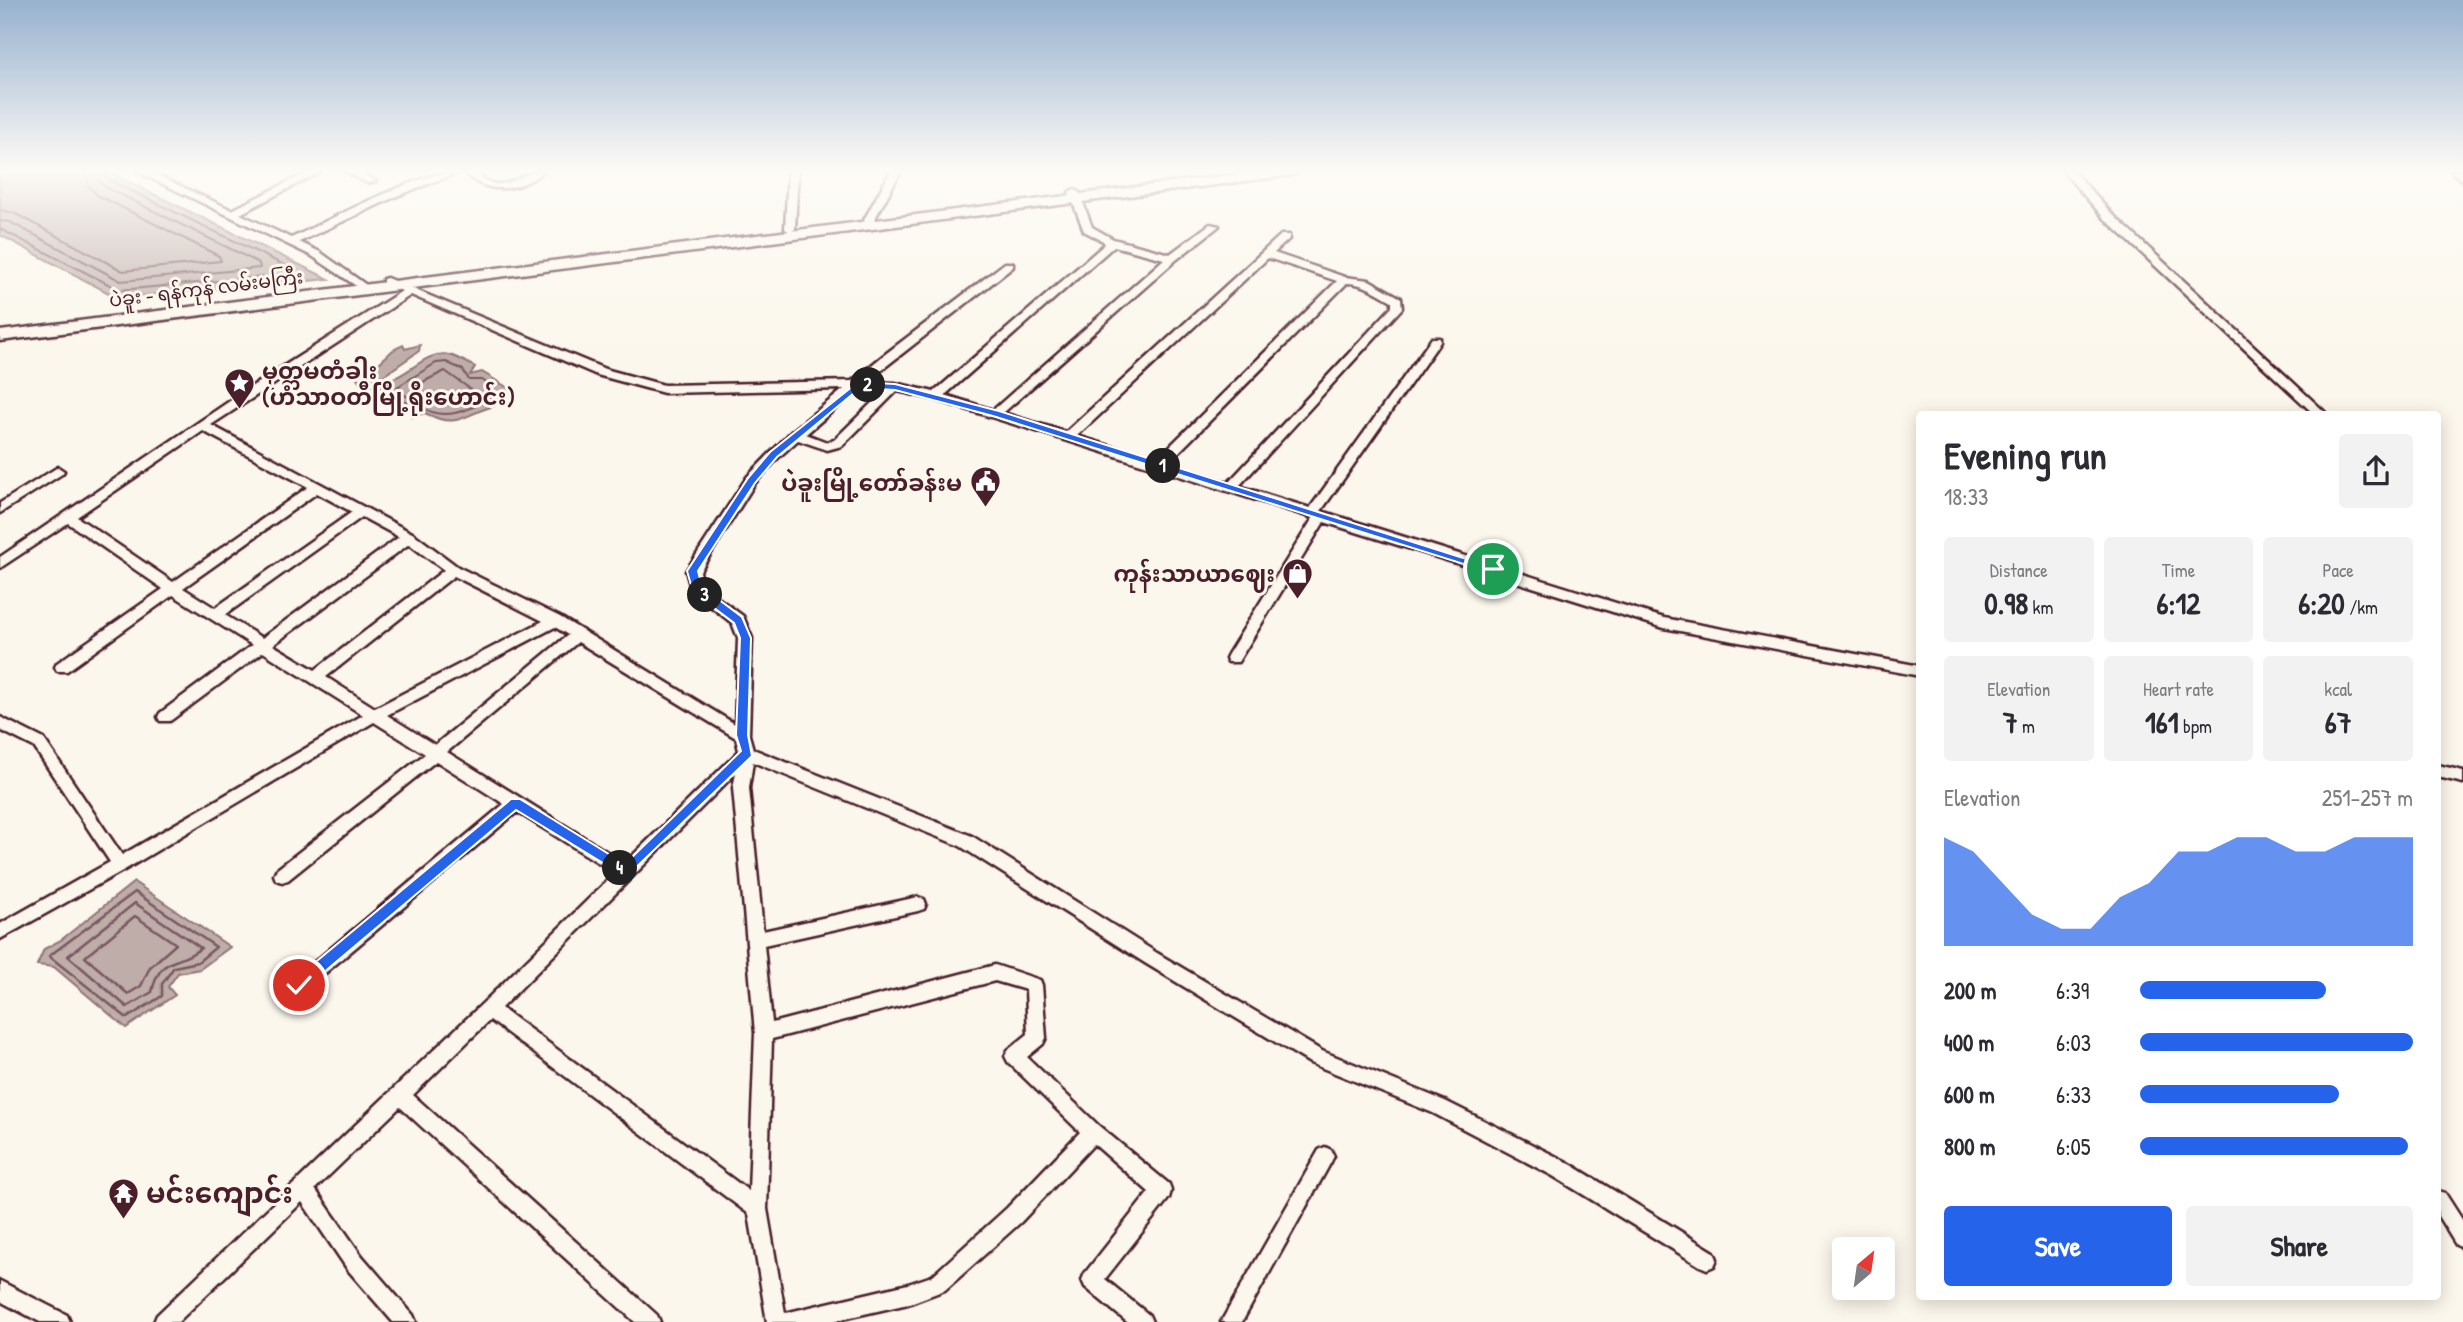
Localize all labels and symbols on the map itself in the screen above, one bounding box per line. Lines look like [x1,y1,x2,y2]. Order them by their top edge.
street label: ပဲခူး - ရန်ကုန် လမ်းမကြီး [107,262,305,317]
place label: မုတ္တမတံခါး (ဟံသာဝတီမြို့ရိုးဟောင်း) [262,355,515,416]
place icon: မုတ္တမတံခါး (ဟံသာဝတီမြို့ရိုးဟောင်း) [222,366,256,410]
pin: 2 [850,368,886,402]
pin: 1 [1146,448,1180,484]
public building icon: ပဲခူးမြို့တော်ခန်းမ [968,465,1002,509]
place label: ပဲခူးမြို့တော်ခန်းမ [781,467,962,502]
pin [1463,539,1523,599]
shop icon: ကုန်းသာယာဈေး [1281,556,1315,600]
place label: ကုန်းသာယာဈေး [1113,558,1275,593]
pin: 3 [688,578,722,612]
pin: 4 [602,850,638,886]
pin [269,955,329,1015]
place label: မင်းကျောင်း [146,1174,293,1217]
temple icon: မင်းကျောင်း [106,1176,140,1220]
north arrow [1832,1237,1895,1300]

